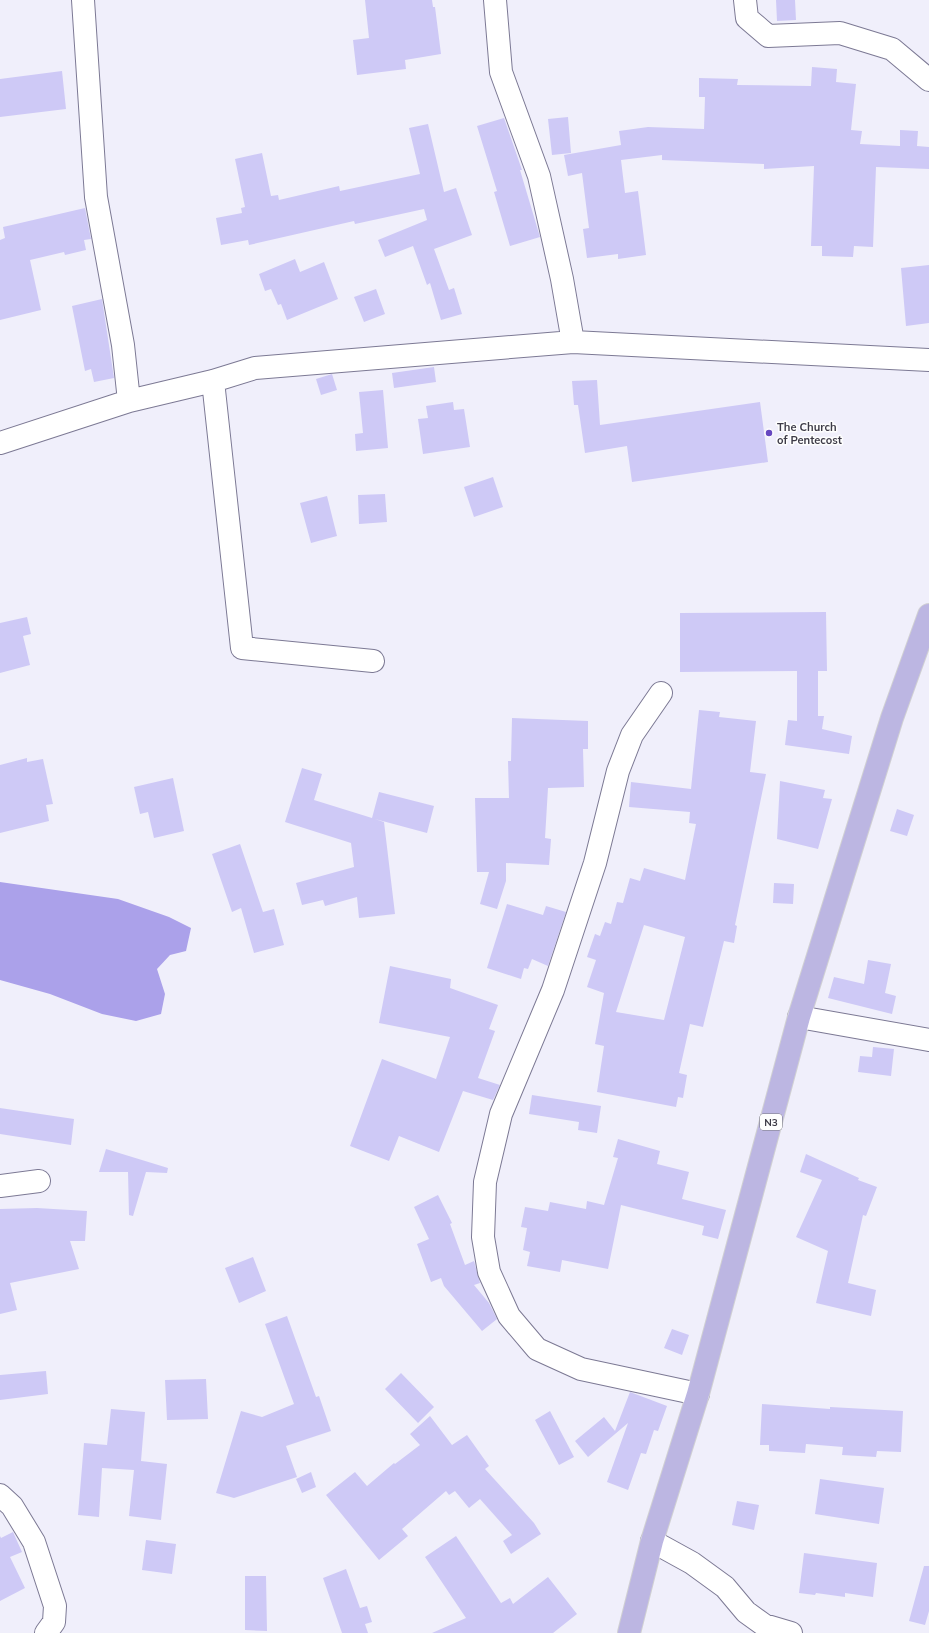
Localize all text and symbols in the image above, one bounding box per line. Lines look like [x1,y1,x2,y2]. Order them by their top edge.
place label: The Church of Pentecost [777,420,842,447]
marker: The Church of Pentecost [764,428,774,438]
road number: N3 [760,1114,782,1130]

